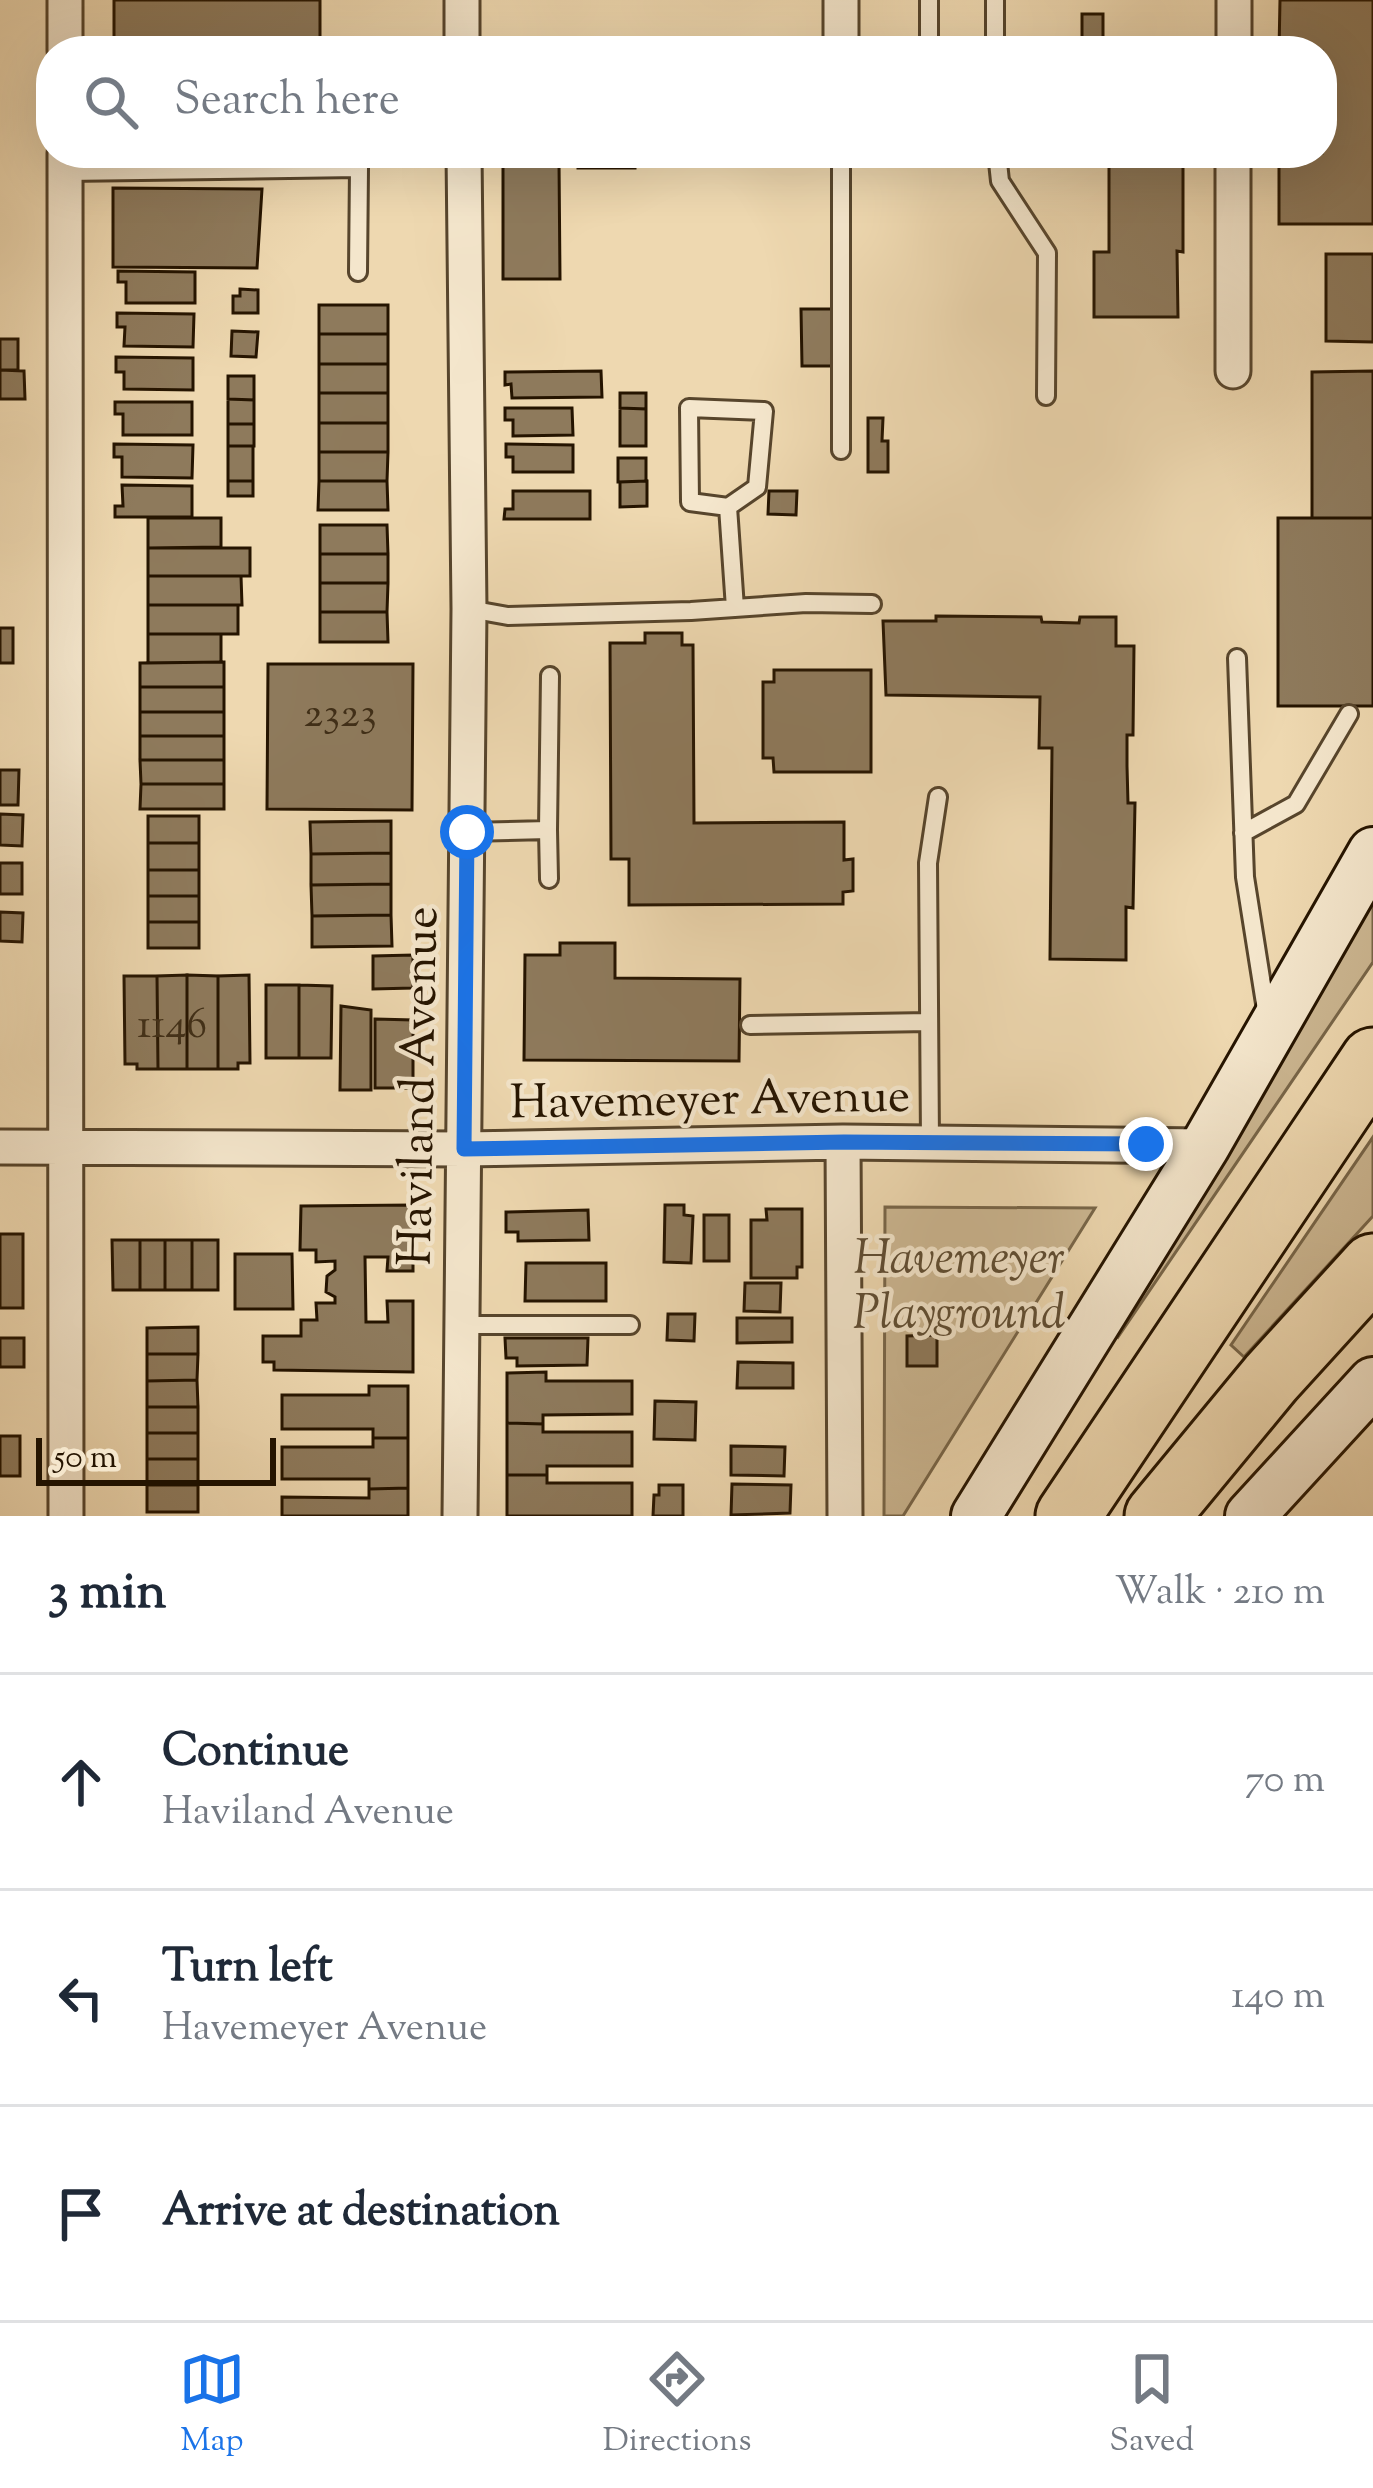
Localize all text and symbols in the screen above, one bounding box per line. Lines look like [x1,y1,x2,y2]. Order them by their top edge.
search box [36,36,1337,168]
icon: search [78,69,144,135]
text: Search here [174,70,400,135]
house number: 2323 [303,686,377,746]
route start [440,805,494,859]
street label: Haviland Avenue [384,906,459,1266]
house number: 1146 [137,997,207,1057]
street label: Havemeyer Avenue [509,1065,911,1140]
route end [1119,1117,1173,1171]
park label: Havemeyer Playground [853,1226,1065,1350]
scale bar [36,1432,276,1485]
text: 50 m [54,1435,117,1483]
text: 3 min [48,1558,166,1631]
text: Walk · 210 m [1115,1566,1325,1622]
text: Continue [162,1721,349,1786]
icon: ahead [48,1749,114,1815]
text: 70 m [1245,1754,1325,1810]
text: Haviland Avenue [162,1786,454,1842]
text: Turn left [162,1937,333,2002]
icon: left [48,1965,114,2031]
text: 140 m [1231,1970,1325,2026]
text: Havemeyer Avenue [162,2002,487,2058]
icon: arrive [48,2181,114,2247]
text: Arrive at destination [162,2181,560,2246]
tab: Map [179,2346,245,2466]
tab: Directions [603,2346,752,2466]
tab: Saved [1109,2346,1194,2466]

